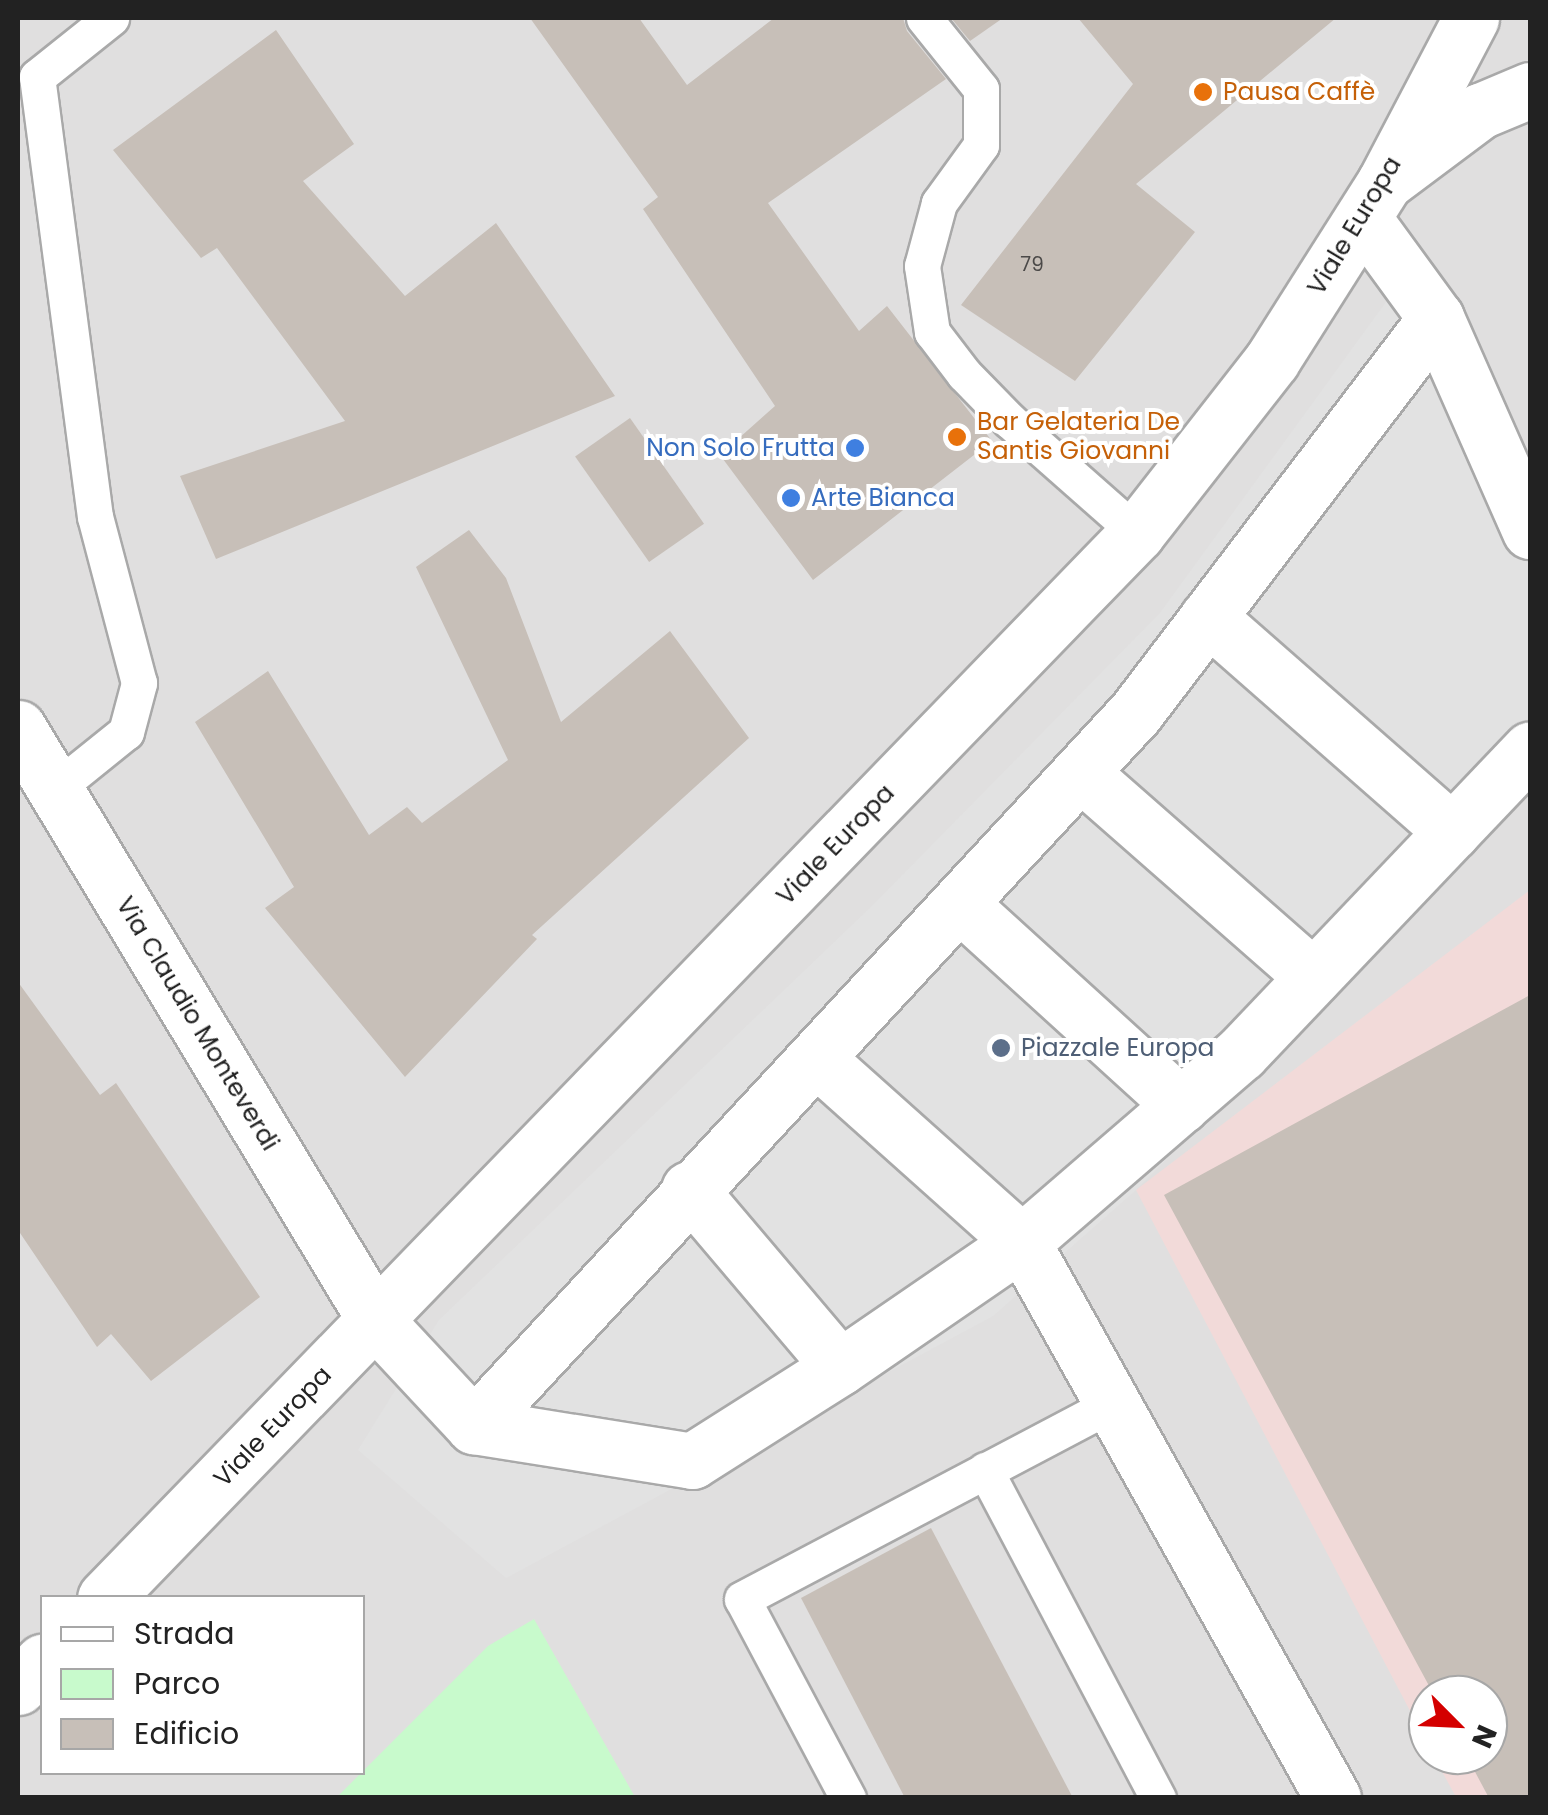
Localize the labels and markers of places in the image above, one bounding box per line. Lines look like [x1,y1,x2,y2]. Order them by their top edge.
place label: Pausa Caffè [1223,77,1375,107]
marker: Pausa Caffè [1192,81,1214,103]
place label: Bar Gelateria De Santis Giovanni [977,408,1180,467]
marker: Bar Gelateria De Santis Giovanni [946,426,968,448]
place label: Non Solo Frutta [646,433,835,463]
marker: Non Solo Frutta [844,437,866,459]
place label: Arte Bianca [811,483,955,513]
marker: Arte Bianca [780,487,802,509]
place label: Piazzale Europa [1021,1033,1214,1063]
marker: Piazzale Europa [990,1037,1012,1059]

